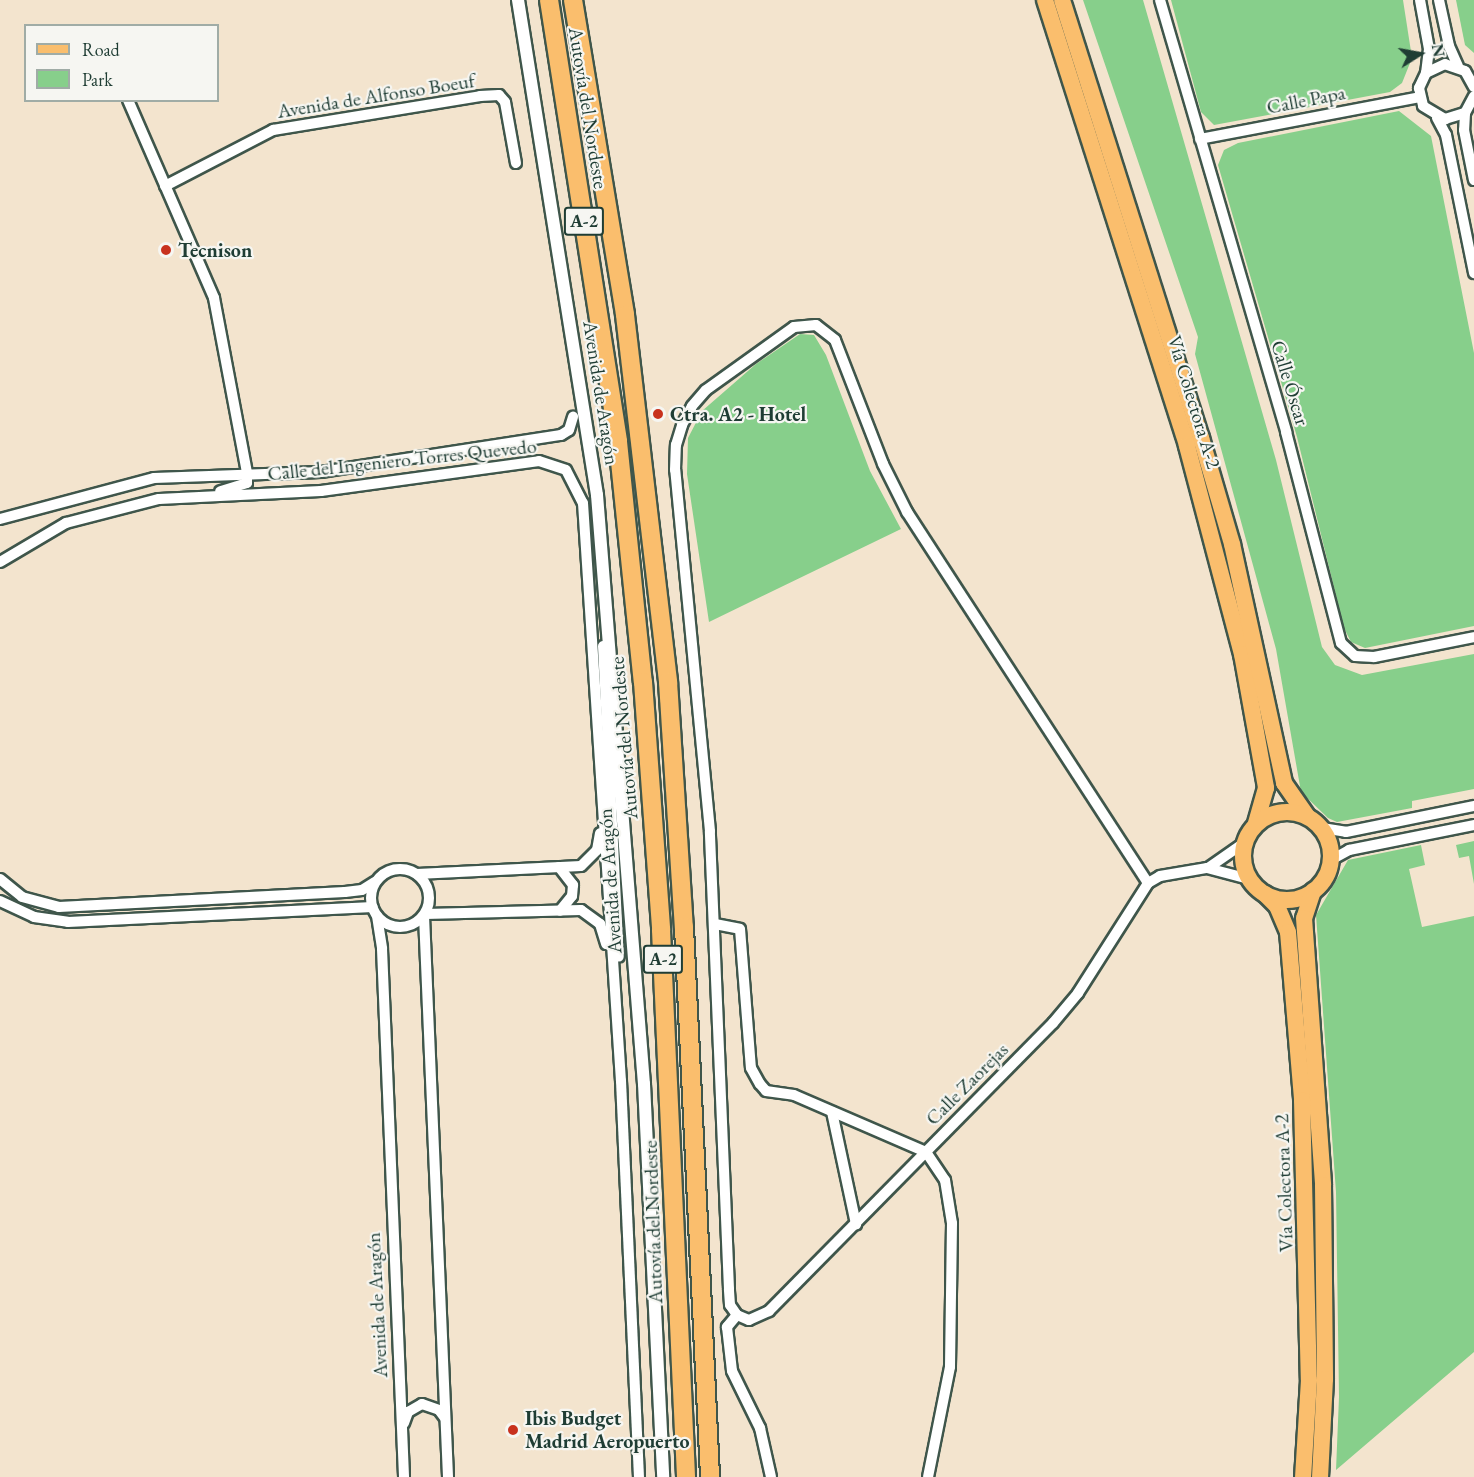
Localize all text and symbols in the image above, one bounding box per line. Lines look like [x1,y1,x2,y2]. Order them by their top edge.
legend [24,24,219,102]
north arrow [1390,24,1450,84]
street label: Autovía del Nordeste [563,25,613,191]
text: Road [82,38,120,61]
text: N [1427,42,1450,59]
text: Park [82,68,113,91]
street label: Avenida de Alfonso Boeuf [276,69,476,123]
street label: Calle Papa [1265,81,1347,119]
road number: A-2 [563,206,605,236]
place label: Tecnison [178,238,252,262]
marker: Tecnison [159,243,173,257]
street label: Avenida de Aragón [578,319,624,467]
street label: Vía Colectora A-2 [1162,332,1226,472]
street label: Calle Óscar [1266,338,1314,428]
place label: Ctra. A2 - Hotel [670,402,806,426]
marker: Ctra. A2 - Hotel [651,407,665,421]
street label: Calle del Ingeniero Torres Quevedo [266,434,538,486]
street label: Autovía del Nordeste [605,656,643,820]
street label: Avenida de Aragón [593,808,627,954]
road number: A-2 [642,944,684,974]
street label: Calle Zaorejas [921,1038,1013,1130]
street label: Vía Colectora A-2 [1270,1114,1298,1252]
street label: Autovía del Nordeste [638,1140,668,1304]
street label: Avenida de Aragón [361,1232,393,1378]
place label: Ibis Budget Madrid Aeropuerto [525,1406,689,1453]
marker: Ibis Budget Madrid Aeropuerto [506,1423,520,1437]

